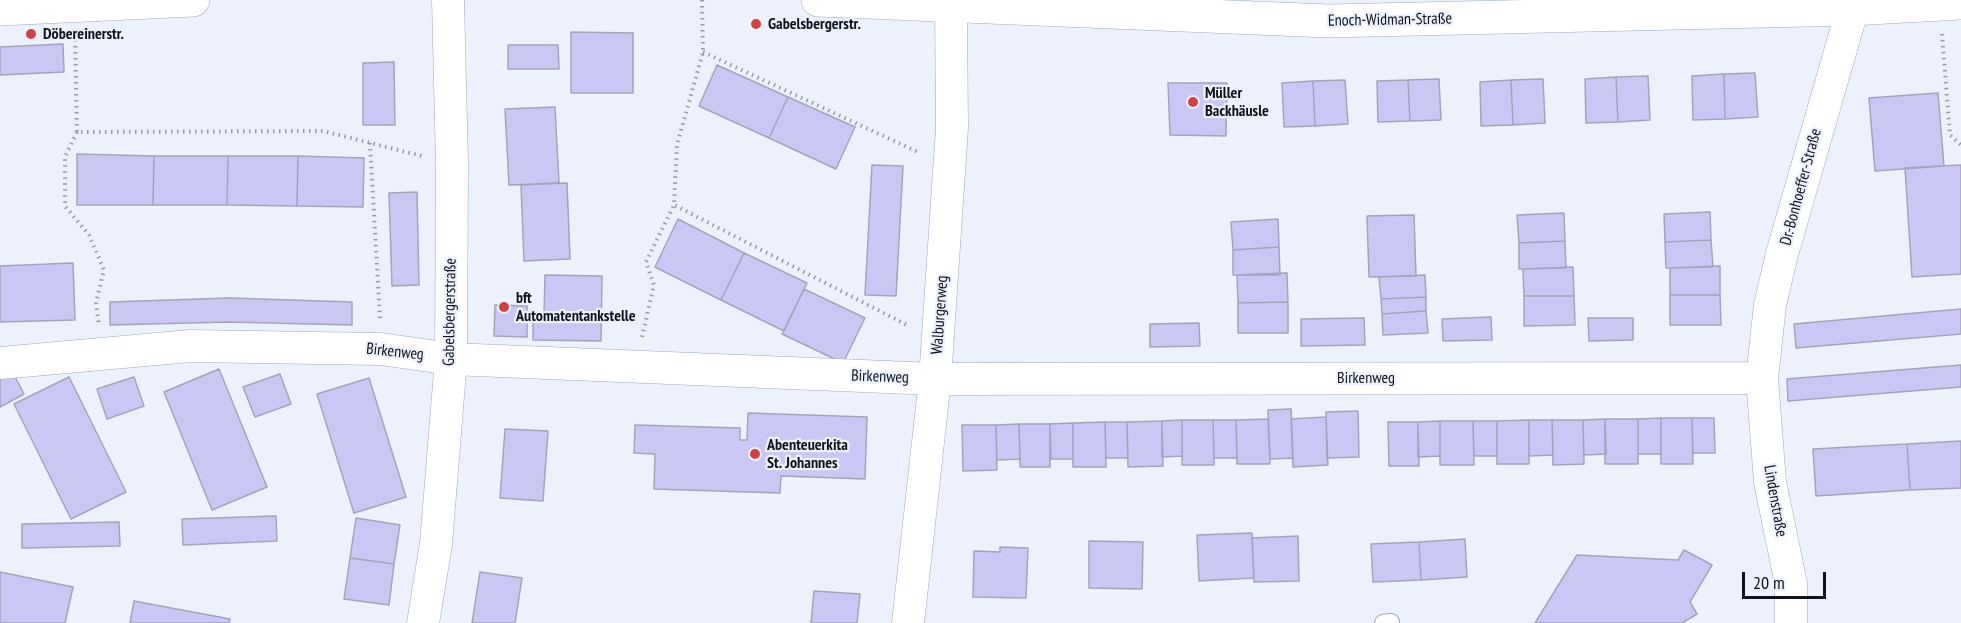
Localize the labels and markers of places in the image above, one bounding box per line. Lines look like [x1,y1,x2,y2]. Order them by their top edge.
place label: Gabelsbergerstr. [768,14,861,34]
marker: Gabelsbergerstr. [749,17,763,31]
place label: Döbereinerstr. [43,24,124,44]
marker: Döbereinerstr. [24,27,38,41]
place label: Müller Backhäusle [1205,83,1269,121]
marker: Müller Backhäusle [1186,95,1200,109]
place label: bft Automatentankstelle [516,288,636,326]
marker: bft Automatentankstelle [497,300,511,314]
place label: Abenteuerkita St. Johannes [767,435,848,473]
marker: Abenteuerkita St. Johannes [748,447,762,461]

